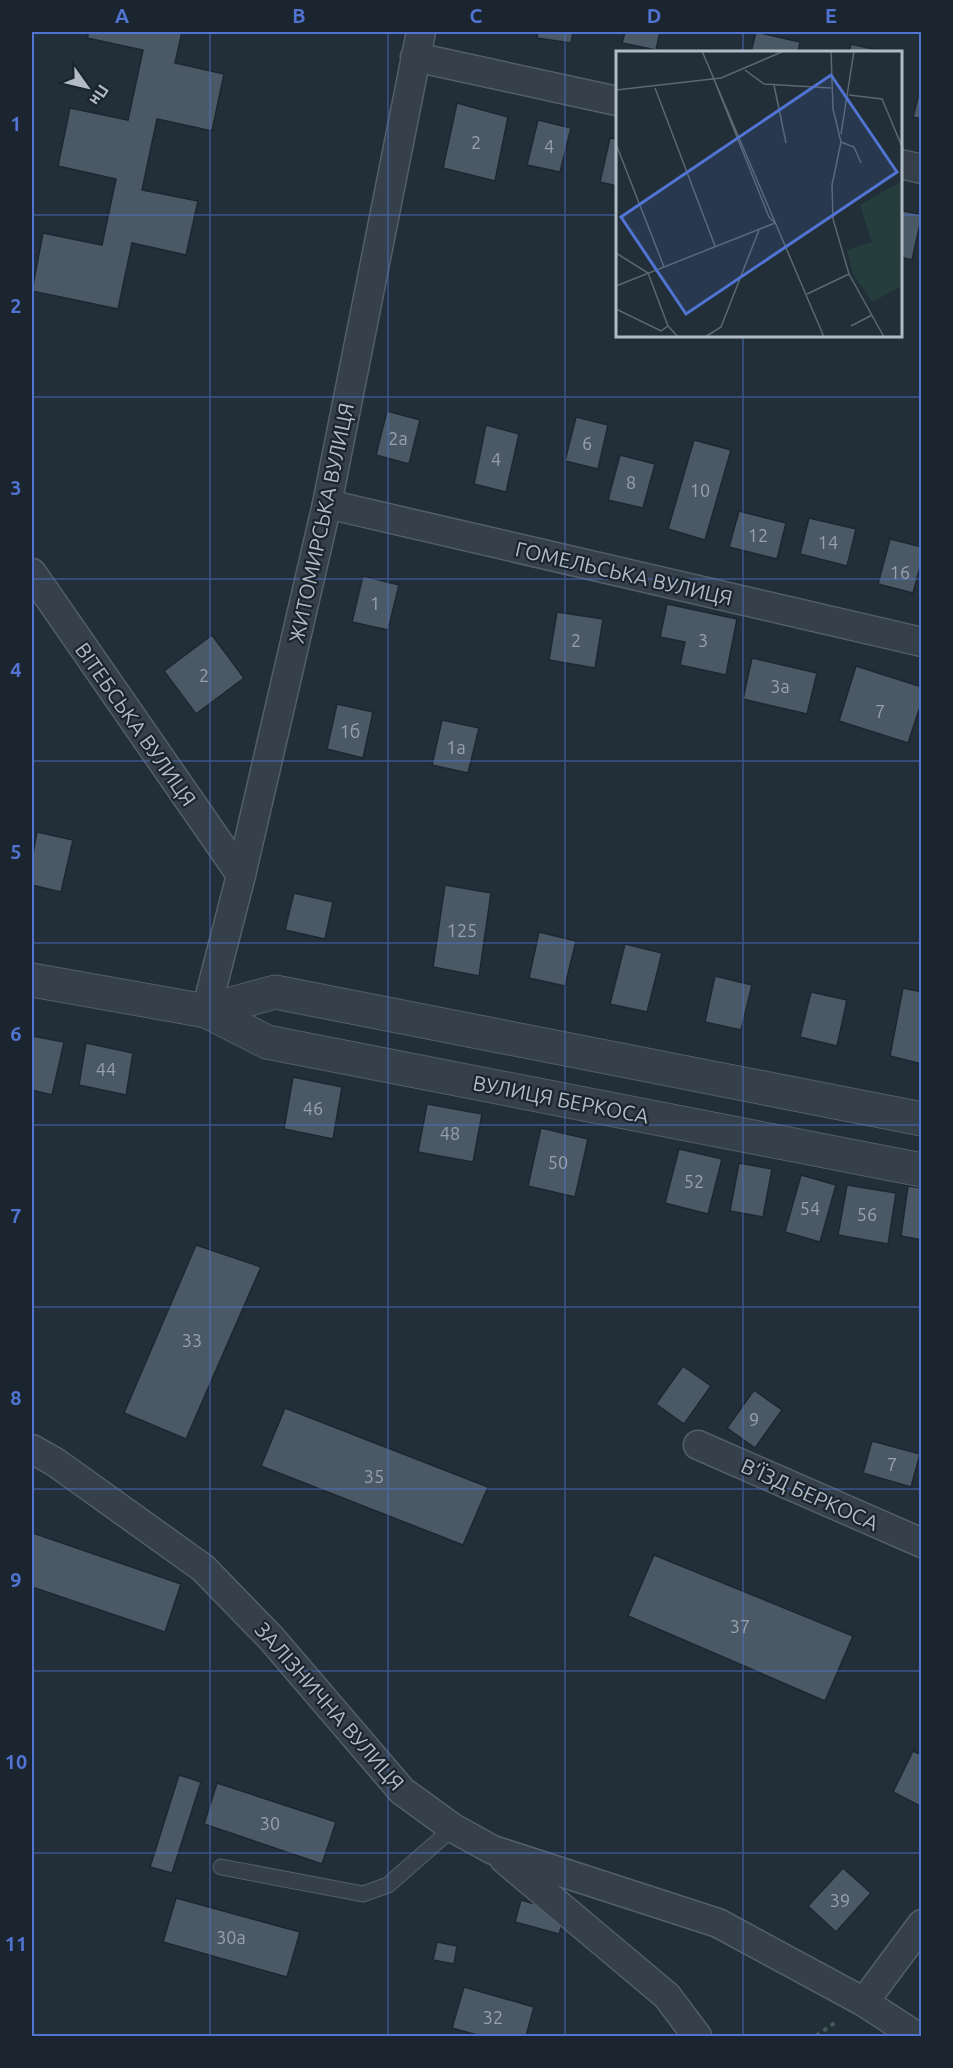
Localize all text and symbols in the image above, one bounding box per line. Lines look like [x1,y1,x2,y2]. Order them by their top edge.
text: A [115,4,129,27]
text: B [292,4,306,27]
text: C [470,4,483,27]
text: D [647,4,661,27]
text: E [825,4,837,27]
inset map [616,51,902,338]
north arrow [57,57,117,117]
text: Пн [86,82,113,109]
text: 1 [10,112,22,135]
house number: 2 [471,132,481,152]
house number: 4 [544,136,554,156]
text: 2 [10,294,22,317]
street label: ЖИТОМИРСЬКА ВУЛИЦЯ [284,401,358,645]
house number: 2а [388,428,408,448]
house number: 6 [582,433,592,453]
house number: 4 [491,449,501,469]
house number: 8 [626,472,636,492]
text: 3 [10,476,22,499]
house number: 10 [690,480,710,500]
house number: 12 [748,525,768,545]
house number: 14 [818,532,838,552]
street label: ГОМЕЛЬСЬКА ВУЛИЦЯ [513,536,735,610]
house number: 16 [890,562,910,582]
house number: 1 [370,593,380,613]
house number: 2 [571,630,581,650]
house number: 3 [698,630,708,650]
street label: ВІТЕБСЬКА ВУЛИЦЯ [71,638,201,810]
text: 4 [10,658,22,681]
house number: 2 [199,665,209,685]
house number: 3а [770,676,790,696]
house number: 7 [875,701,885,721]
house number: 1б [340,721,360,741]
house number: 1а [446,737,466,757]
text: 5 [10,840,22,863]
house number: 125 [447,920,477,940]
text: 6 [10,1022,22,1045]
house number: 44 [96,1059,116,1079]
street label: ВУЛИЦЯ БЕРКОСА [471,1070,651,1128]
house number: 46 [303,1098,323,1118]
house number: 48 [440,1123,460,1143]
house number: 50 [548,1152,568,1172]
house number: 52 [684,1171,704,1191]
house number: 54 [800,1198,820,1218]
text: 7 [10,1204,22,1227]
house number: 56 [857,1204,877,1224]
house number: 33 [182,1330,202,1350]
text: 8 [10,1386,22,1409]
house number: 9 [749,1409,759,1429]
street label: В’ЇЗД БЕРКОСА [738,1453,883,1535]
house number: 7 [887,1454,897,1474]
house number: 35 [364,1466,384,1486]
text: 9 [10,1568,22,1591]
house number: 37 [730,1616,750,1636]
street label: ЗАЛІЗНИЧНА ВУЛИЦЯ [251,1617,409,1795]
text: 10 [5,1750,27,1773]
house number: 30 [260,1813,280,1833]
house number: 39 [830,1890,850,1910]
house number: 30а [216,1927,246,1947]
text: 11 [5,1932,27,1955]
house number: 32 [483,2007,503,2027]

